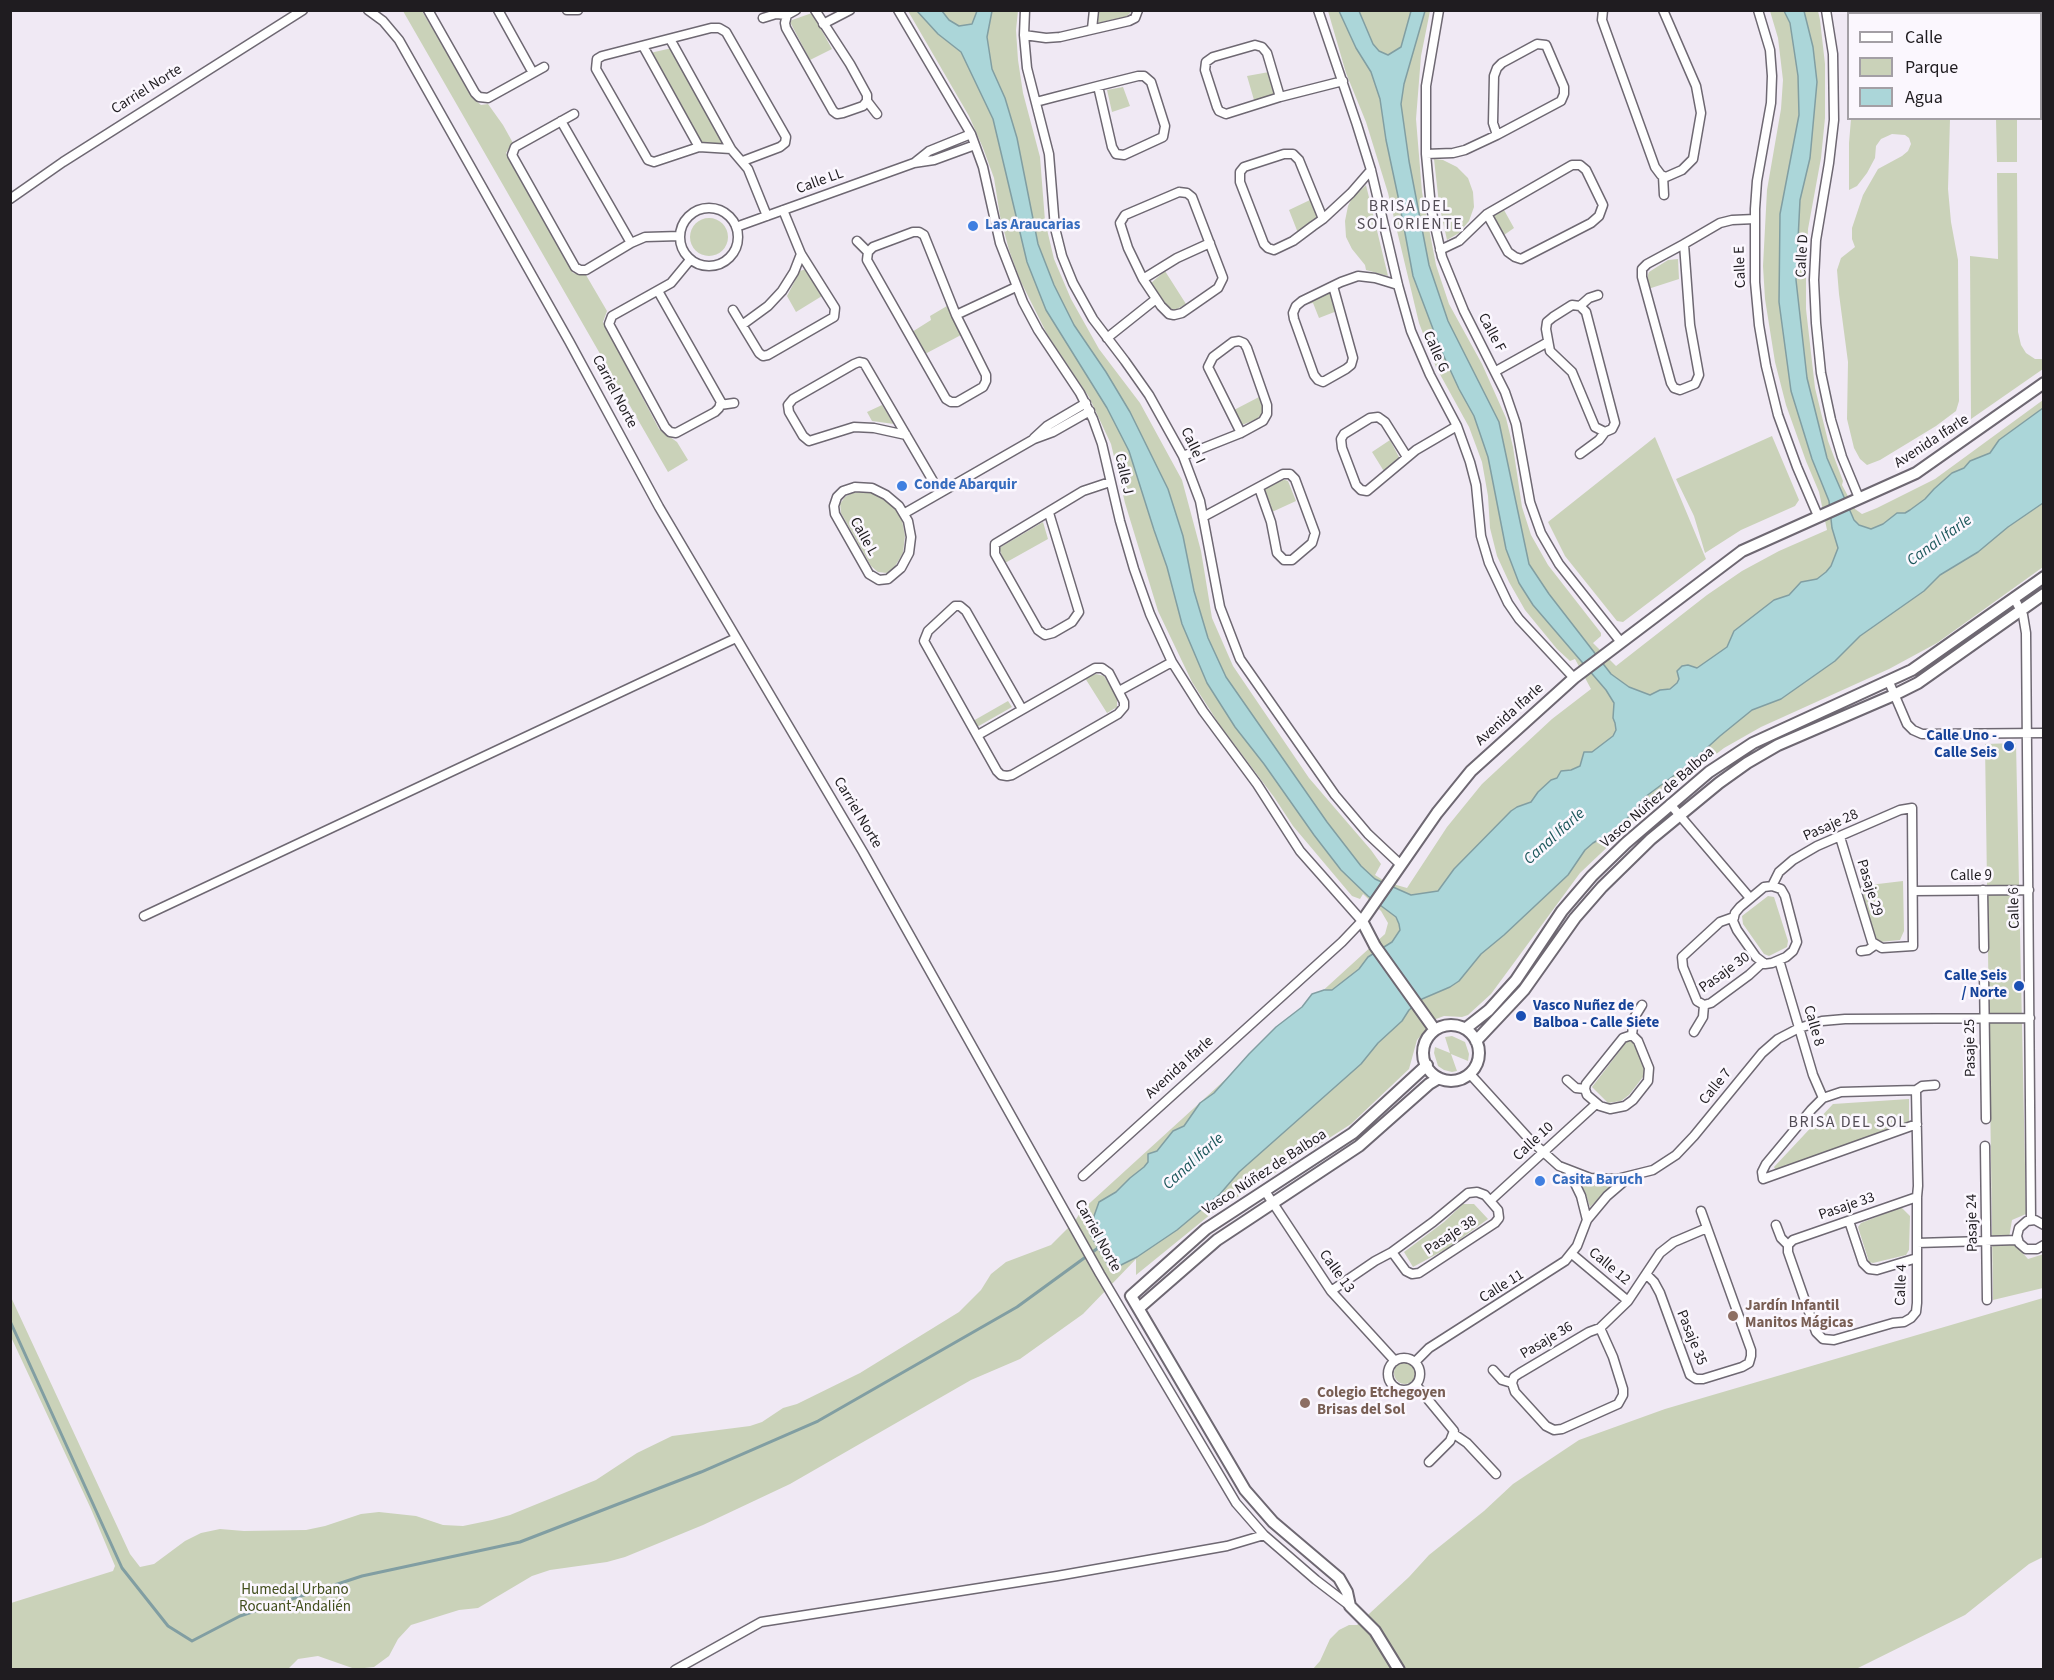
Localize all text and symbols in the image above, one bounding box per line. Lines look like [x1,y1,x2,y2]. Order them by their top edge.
legend [1847,12,2042,120]
text: Calle [1905,25,1942,50]
text: Parque [1905,55,1958,80]
street label: Carriel Norte [108,61,186,119]
text: Agua [1905,85,1943,110]
street label: Calle LL [794,165,846,199]
district label: BRISA DEL SOL ORIENTE [1357,197,1463,235]
place label: Las Araucarias [985,217,1080,235]
marker: Las Araucarias [966,219,980,233]
street label: Calle D [1793,234,1813,278]
street label: Calle E [1731,246,1751,288]
street label: Calle F [1473,310,1509,356]
street label: Calle G [1418,328,1452,376]
street label: Carriel Norte [587,353,641,431]
street label: Avenida Ifarle [1891,411,1973,473]
street label: Calle I [1176,425,1208,467]
street label: Calle J [1110,452,1136,496]
place label: Conde Abarquir [914,477,1017,495]
marker: Conde Abarquir [895,479,909,493]
water label: Canal Ifarle [1904,511,1976,571]
street label: Calle L [845,514,881,560]
street label: Avenida Ifarle [1472,680,1548,750]
place label: Calle Uno - Calle Seis [1926,728,1997,763]
marker: Calle Uno - Calle Seis [2002,739,2016,753]
street label: Vasco Núñez de Balboa [1598,744,1718,852]
street label: Carriel Norte [829,774,885,852]
water label: Canal Ifarle [1521,805,1589,869]
street label: Pasaje 28 [1801,806,1861,846]
street label: Pasaje 29 [1852,857,1886,919]
street label: Calle 9 [1950,868,1992,886]
street label: Calle 6 [2006,887,2024,929]
street label: Pasaje 30 [1696,949,1754,997]
place label: Calle Seis / Norte [1944,968,2007,1003]
marker: Calle Seis / Norte [2012,979,2026,993]
place label: Vasco Nuñez de Balboa - Calle Siete [1533,998,1659,1033]
street label: Calle 8 [1799,1003,1827,1049]
marker: Vasco Nuñez de Balboa - Calle Siete [1514,1009,1528,1023]
street label: Pasaje 25 [1961,1019,1981,1077]
street label: Avenida Ifarle [1142,1033,1218,1103]
street label: Calle 7 [1696,1065,1736,1109]
district label: BRISA DEL SOL [1789,1113,1907,1133]
street label: Calle 10 [1510,1119,1558,1165]
street label: Vasco Núñez de Balboa [1199,1126,1331,1220]
water label: Canal Ifarle [1160,1130,1228,1194]
place label: Casita Baruch [1552,1172,1643,1190]
marker: Casita Baruch [1533,1174,1547,1188]
street label: Pasaje 33 [1817,1189,1877,1225]
street label: Pasaje 24 [1963,1194,1983,1252]
street label: Carriel Norte [1070,1197,1124,1275]
street label: Pasaje 38 [1422,1213,1480,1259]
street label: Calle 12 [1584,1244,1634,1290]
street label: Calle 13 [1314,1247,1358,1297]
street label: Calle 4 [1892,1264,1912,1306]
street label: Calle 11 [1476,1266,1528,1308]
place label: Jardín Infantil Manitos Mágicas [1745,1298,1853,1333]
street label: Pasaje 35 [1672,1308,1710,1368]
marker: Jardín Infantil Manitos Mágicas [1726,1309,1740,1323]
street label: Pasaje 36 [1517,1318,1577,1364]
place label: Colegio Etchegoyen Brisas del Sol [1317,1385,1446,1420]
marker: Colegio Etchegoyen Brisas del Sol [1298,1396,1312,1410]
park label: Humedal Urbano Rocuant-Andalién [239,1582,351,1617]

